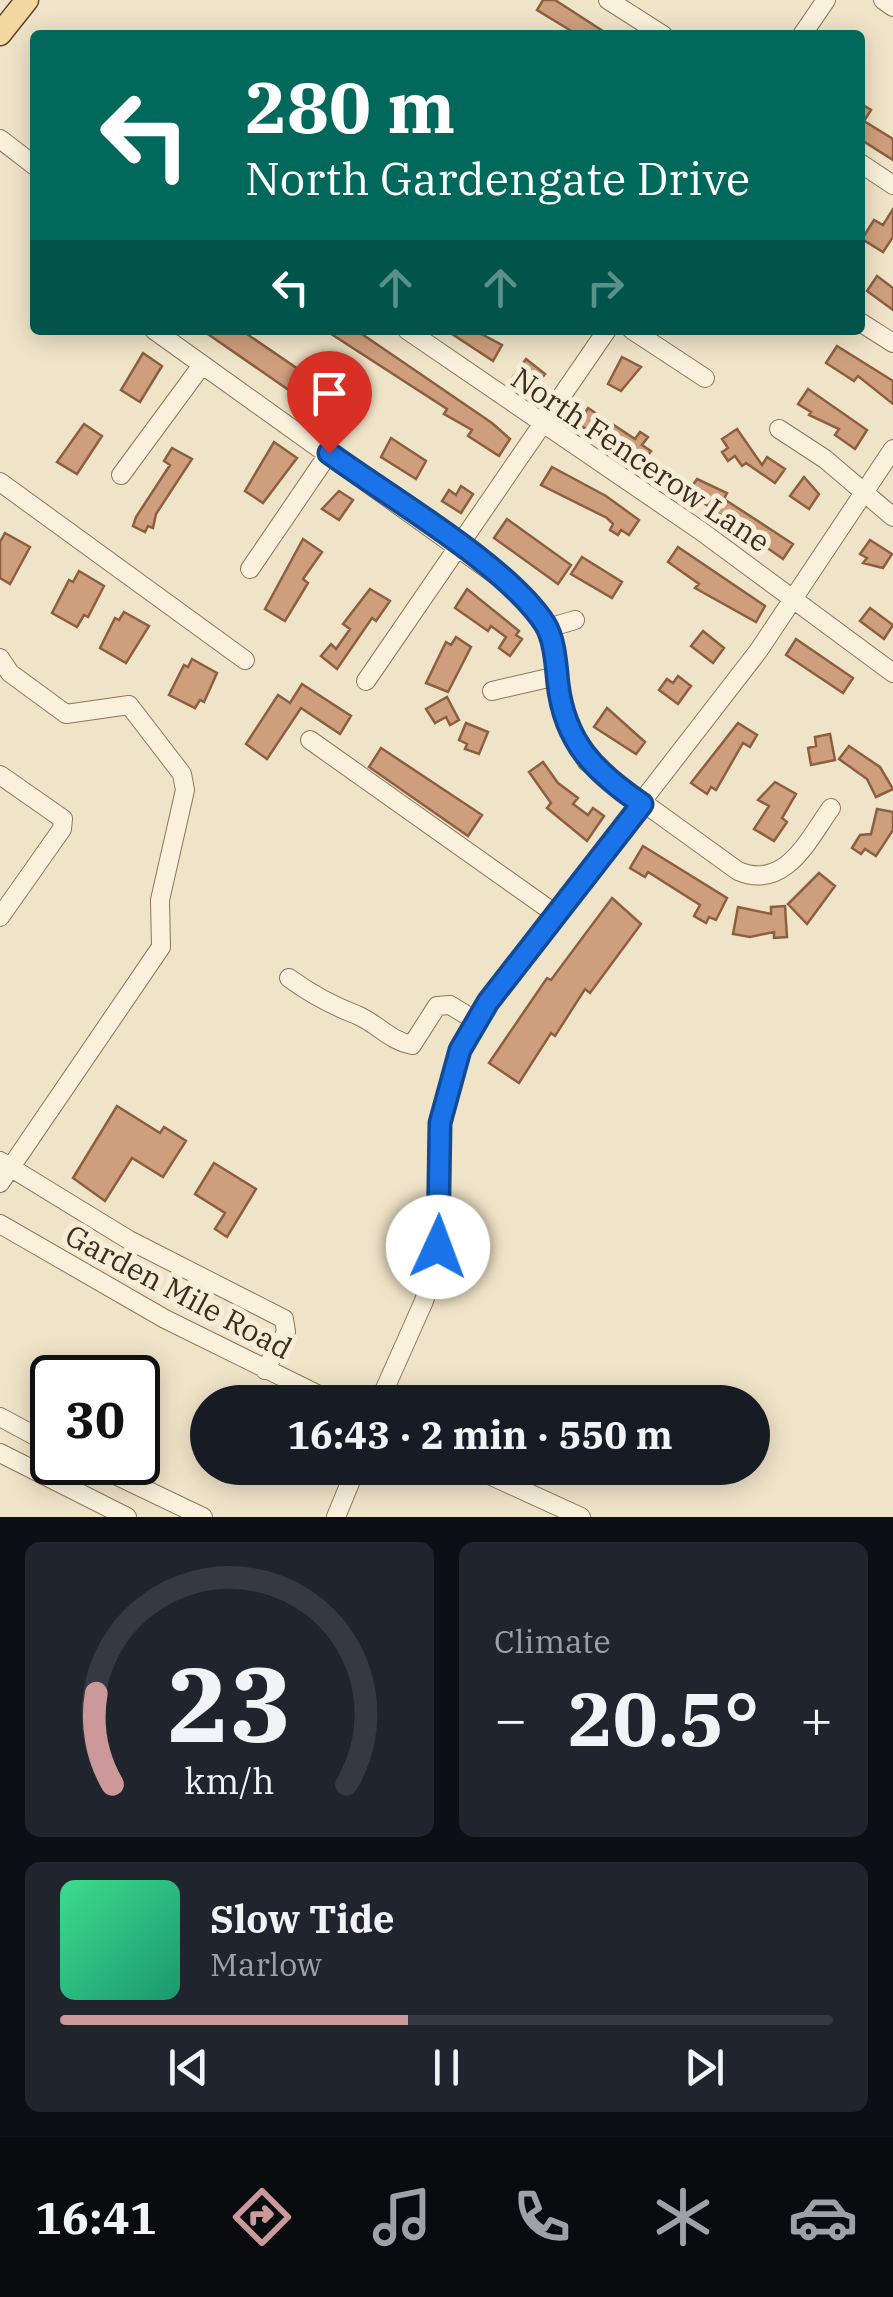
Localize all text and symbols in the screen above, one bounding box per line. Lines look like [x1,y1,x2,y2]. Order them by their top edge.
text: 280 m [245,61,455,152]
icon: left [80,70,210,200]
text: North Gardengate Drive [245,149,750,207]
icon: left [263,260,318,315]
icon: ahead [368,260,423,315]
icon: ahead [473,260,528,315]
icon: right [578,260,633,315]
pin [287,351,372,454]
street label: North Fencerow Lane [504,358,778,560]
icon: arrive [302,366,357,421]
position arrow [386,1195,490,1299]
street label: Garden Mile Road [59,1215,299,1367]
speed limit sign: 30 [30,1355,160,1485]
text: 16:43 · 2 min · 550 m [287,1410,673,1459]
text: Climate [494,1620,611,1662]
text: 23 [167,1635,292,1771]
text: 20.5° [568,1669,759,1767]
text: − [494,1683,527,1754]
text: + [800,1683,833,1754]
text: km/h [184,1757,275,1804]
text: Slow Tide [210,1894,395,1943]
text: Marlow [210,1943,322,1985]
icon: previous [161,2040,216,2095]
icon: pause [419,2040,474,2095]
icon: next [677,2040,732,2095]
icon: directions [227,2182,297,2252]
icon: music [367,2182,437,2252]
icon: phone [507,2182,577,2252]
icon: climate [648,2182,718,2252]
icon: car [788,2182,858,2252]
text: 16:41 [35,2188,157,2246]

